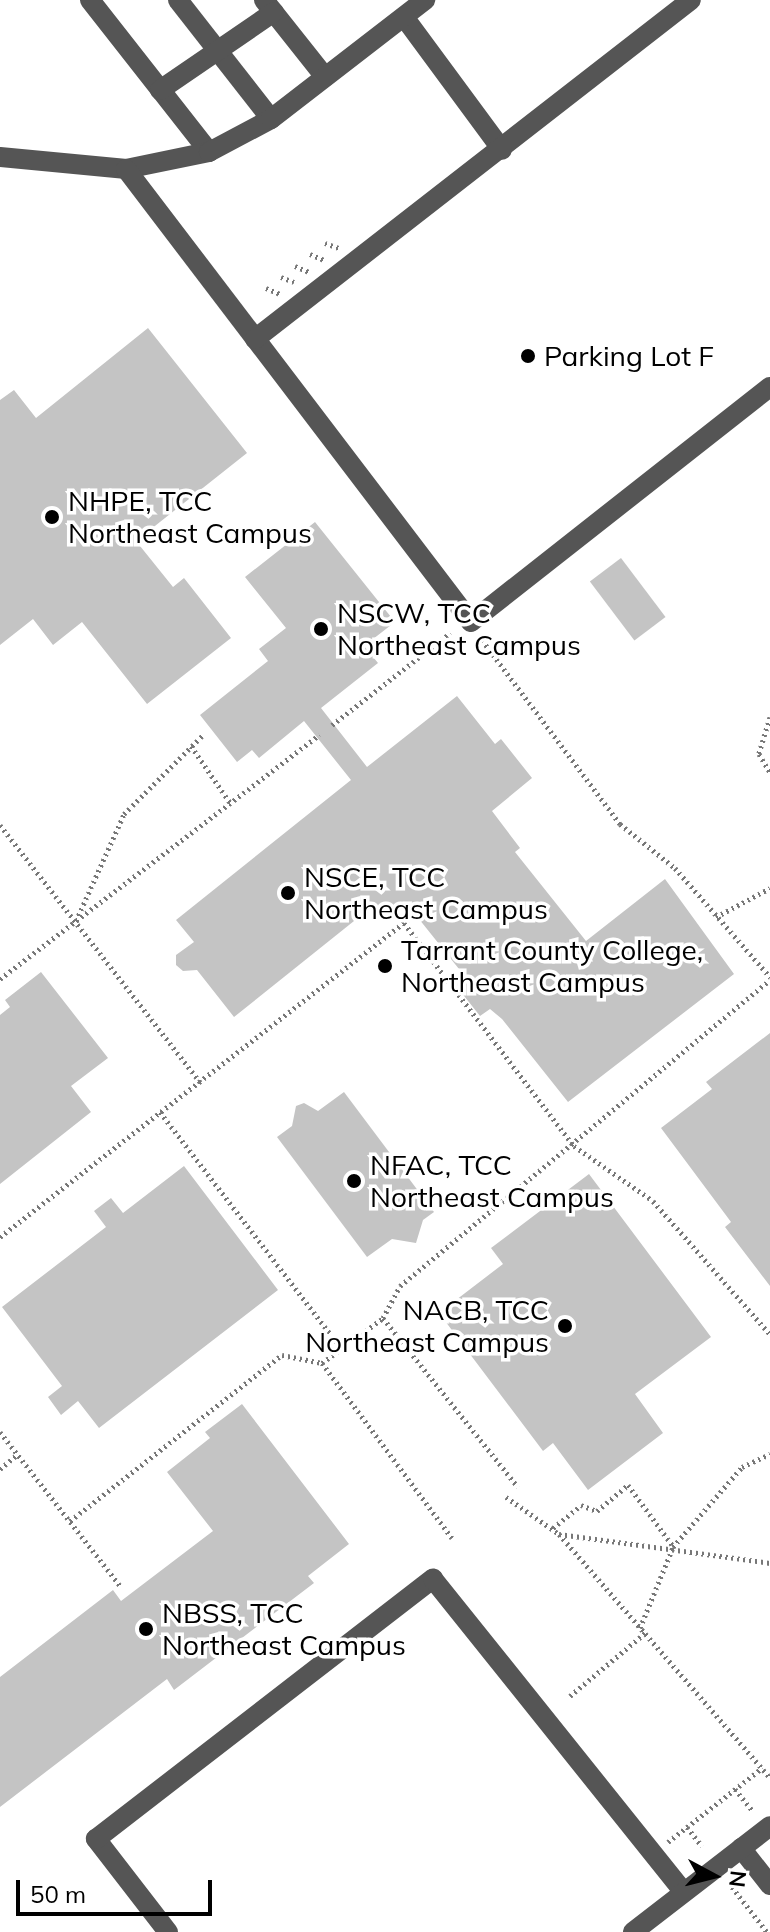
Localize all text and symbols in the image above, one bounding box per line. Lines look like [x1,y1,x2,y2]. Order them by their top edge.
place label: Parking Lot F [544,339,714,373]
marker: Parking Lot F [519,347,537,365]
place label: NHPE, TCC Northeast Campus [68,484,312,550]
marker: NHPE, TCC Northeast Campus [43,508,61,526]
place label: NSCW, TCC Northeast Campus [337,596,581,662]
marker: NSCW, TCC Northeast Campus [312,620,330,638]
place label: NSCE, TCC Northeast Campus [304,860,548,926]
marker: NSCE, TCC Northeast Campus [279,884,297,902]
place label: Tarrant County College, Northeast Campus [401,933,703,999]
marker: Tarrant County College, Northeast Campus [376,957,394,975]
place label: NFAC, TCC Northeast Campus [370,1148,614,1214]
marker: NFAC, TCC Northeast Campus [345,1172,363,1190]
place label: NACB, TCC Northeast Campus [305,1293,549,1359]
marker: NACB, TCC Northeast Campus [556,1317,574,1335]
place label: NBSS, TCC Northeast Campus [162,1596,406,1662]
marker: NBSS, TCC Northeast Campus [137,1620,155,1638]
north arrow [674,1836,754,1916]
scale bar [20,1864,216,1914]
text: N [723,1869,753,1889]
text: 50 m [30,1879,86,1909]

